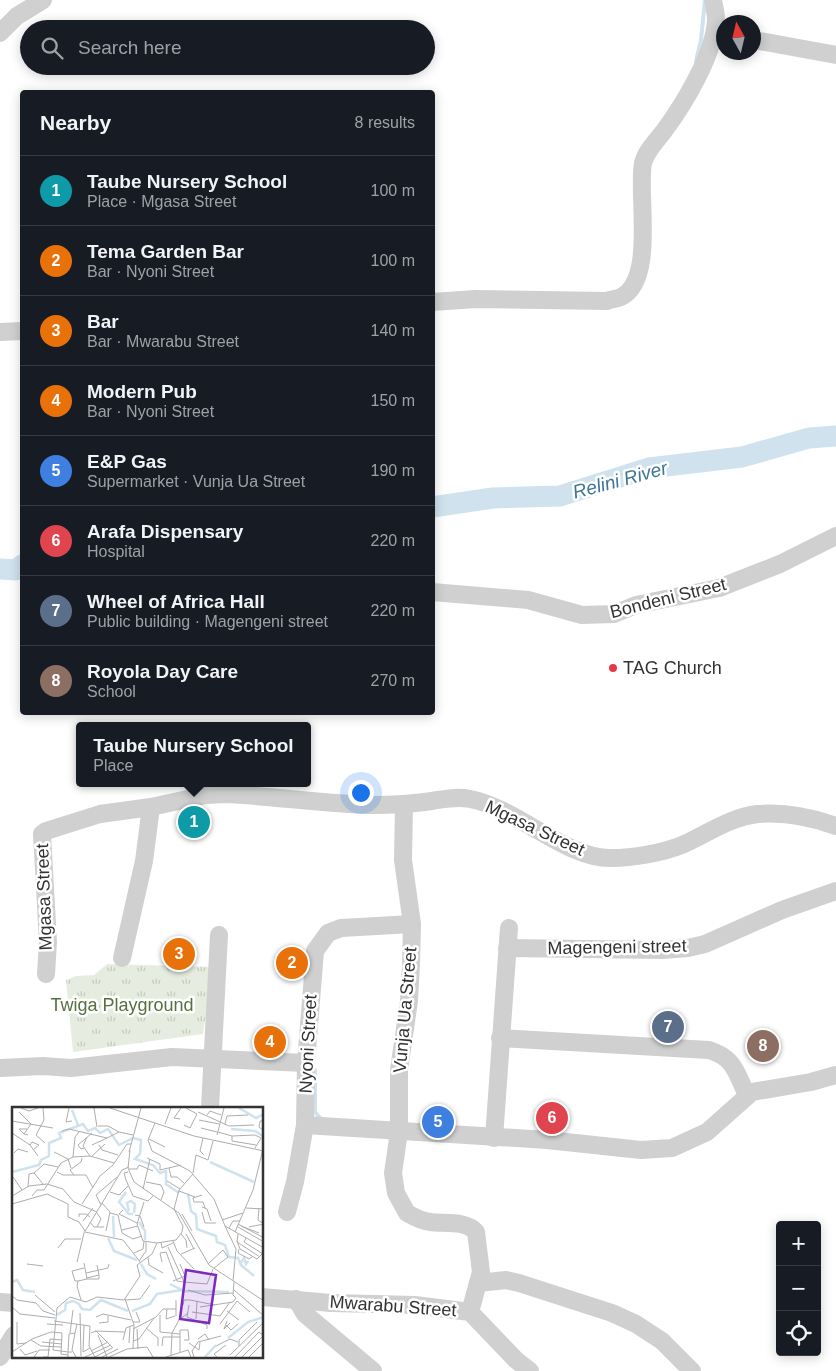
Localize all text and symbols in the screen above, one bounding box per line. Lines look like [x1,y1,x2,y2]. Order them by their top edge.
north arrow [716,15,761,60]
search box [20,20,435,75]
icon: search [38,34,66,62]
text: Search here [78,37,182,58]
text: Nearby [40,111,111,134]
text: 8 results [355,114,415,131]
text: Taube Nursery School [87,171,287,192]
text: 1 [52,182,60,199]
text: 100 m [371,182,415,199]
text: Place · Mgasa Street [87,193,236,210]
text: Tema Garden Bar [87,241,244,262]
text: 2 [52,252,60,269]
text: 100 m [371,252,415,269]
text: Bar · Nyoni Street [87,263,214,280]
text: Bar [87,311,119,332]
text: 3 [52,322,60,339]
text: 140 m [371,322,415,339]
text: Bar · Mwarabu Street [87,333,239,350]
text: Modern Pub [87,381,197,402]
text: 4 [52,392,60,409]
text: 150 m [371,392,415,409]
text: Bar · Nyoni Street [87,403,214,420]
text: E&P Gas [87,451,167,472]
water label: Relini River [570,457,670,503]
text: 5 [52,462,60,479]
text: 190 m [371,462,415,479]
text: Supermarket · Vunja Ua Street [87,473,305,490]
text: Arafa Dispensary [87,521,243,542]
text: 6 [52,532,60,549]
text: 220 m [371,532,415,549]
text: Hospital [87,543,145,560]
street label: Bondeni Street [608,574,728,622]
text: Wheel of Africa Hall [87,591,265,612]
text: 7 [52,602,60,619]
text: 220 m [371,602,415,619]
text: Public building · Magengeni street [87,613,328,630]
place label: TAG Church [623,658,722,678]
text: Royola Day Care [87,661,238,682]
marker: TAG Church [607,662,619,674]
text: 8 [52,672,60,689]
text: 270 m [371,672,415,689]
text: School [87,683,136,700]
popup [76,722,311,787]
text: Taube Nursery School [93,735,294,756]
text: Place [93,757,133,774]
your location [348,780,374,806]
street label: Mgasa Street [482,796,588,860]
pin: 1 [178,803,210,841]
street label: Mgasa Street [32,843,56,951]
pin: 3 [163,935,195,973]
street label: Magengeni street [547,936,687,958]
pin: 2 [276,944,308,982]
street label: Vunja Ua Street [390,946,420,1074]
street label: Nyoni Street [295,994,321,1094]
park label: Twiga Playground [50,995,194,1015]
pin: 7 [652,1008,684,1046]
pin: 4 [254,1023,286,1061]
pin: 8 [747,1027,779,1065]
pin: 6 [536,1099,568,1137]
pin: 5 [422,1103,454,1141]
inset map [12,1107,264,1358]
map controls [776,1221,821,1356]
button: + [776,1221,821,1266]
button: − [776,1266,821,1311]
street label: Mwarabu Street [329,1292,457,1320]
button: locate [776,1311,821,1356]

